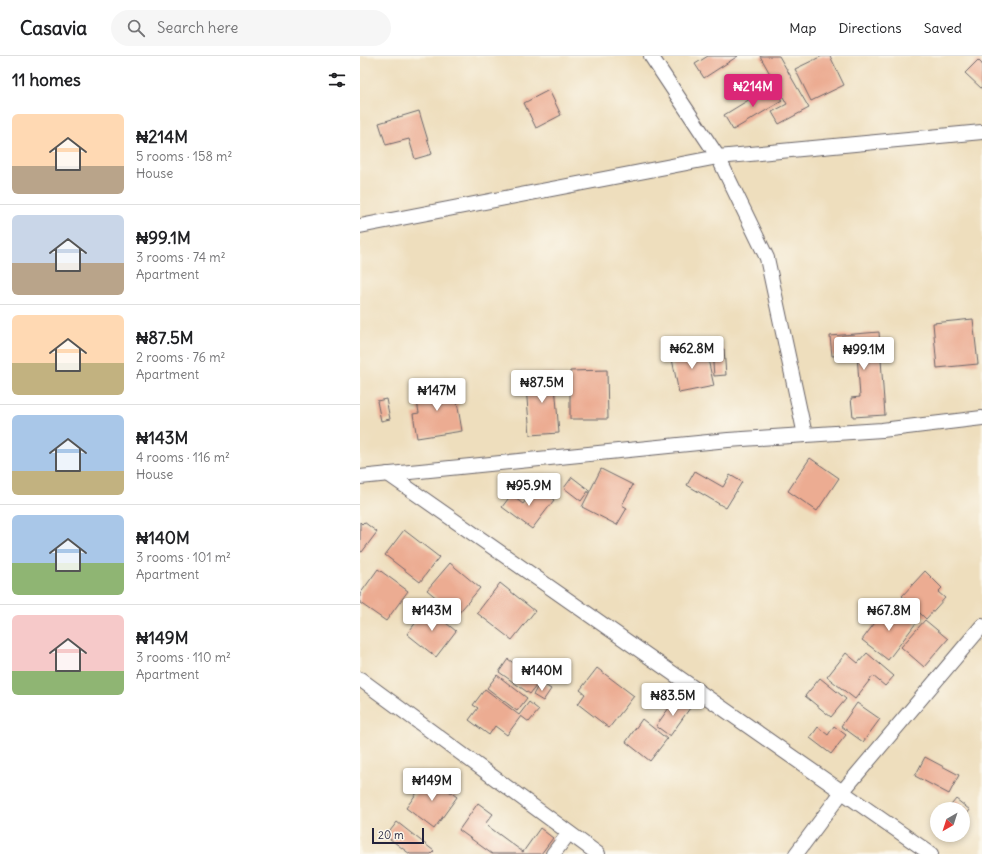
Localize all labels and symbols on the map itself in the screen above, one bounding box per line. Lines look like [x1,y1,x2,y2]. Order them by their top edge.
pin: ₦214M [725,74,781,108]
pin: ₦62.8M [659,336,725,370]
pin: ₦99.1M [831,337,897,371]
pin: ₦87.5M [509,370,575,404]
pin: ₦147M [409,378,465,412]
pin: ₦95.9M [496,473,562,507]
pin: ₦143M [404,598,460,632]
pin: ₦67.8M [856,598,922,632]
pin: ₦140M [514,658,570,692]
pin: ₦83.5M [640,683,706,717]
pin: ₦149M [404,768,460,802]
north arrow [930,802,970,842]
scale bar [372,826,424,845]

